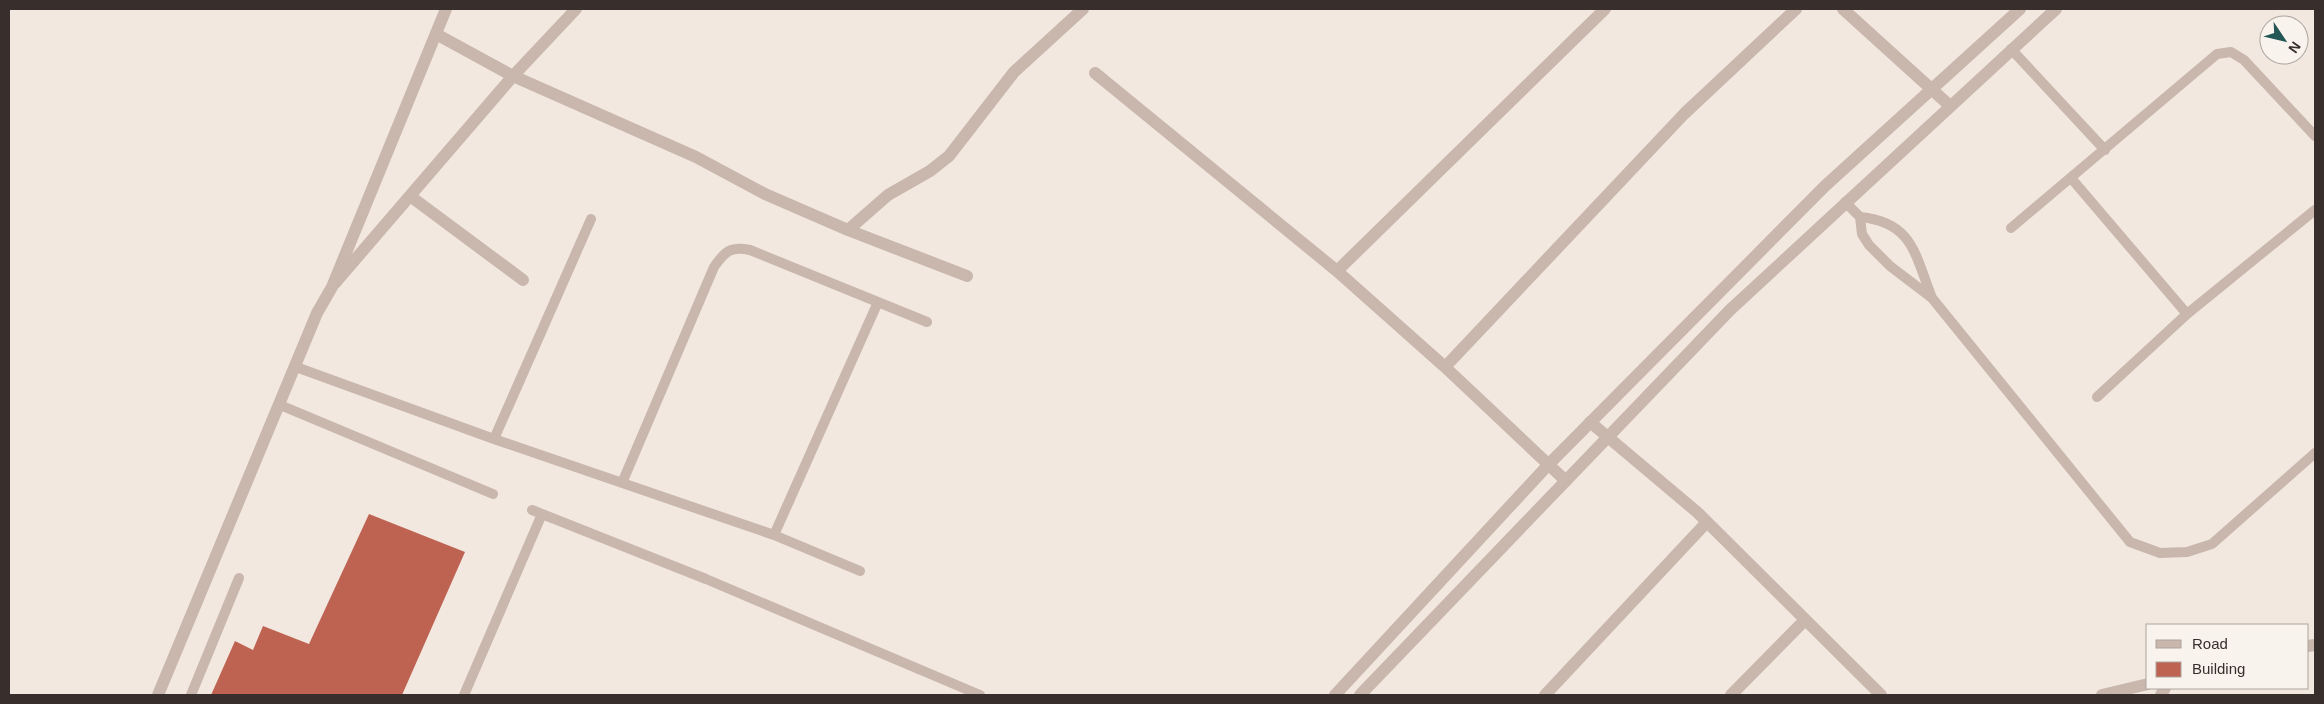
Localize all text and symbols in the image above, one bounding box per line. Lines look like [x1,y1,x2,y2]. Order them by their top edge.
north arrow [2259,15,2309,65]
text: N [2285,39,2304,56]
legend [2146,624,2309,689]
text: Road [2192,635,2228,652]
text: Building [2192,660,2245,677]

